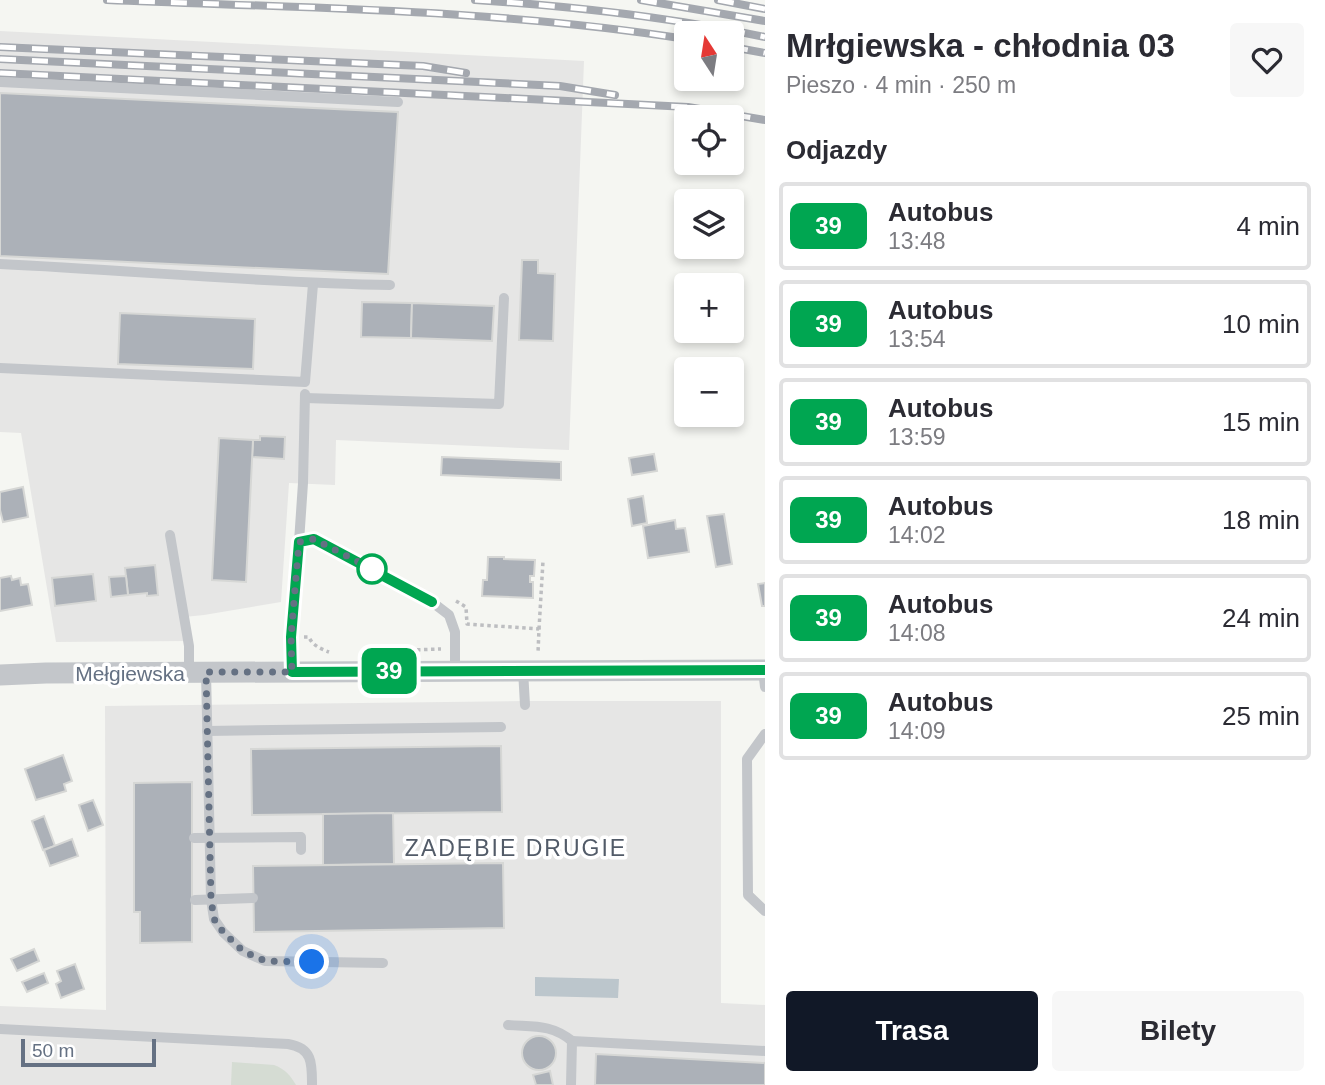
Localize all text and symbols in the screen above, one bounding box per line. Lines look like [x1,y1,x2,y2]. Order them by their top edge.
north arrow [674,21,744,91]
map controls [674,21,744,427]
button: heart [1230,23,1304,97]
text: Mrłgiewska - chłodnia 03 [786,27,1175,64]
text: Pieszo · 4 min · 250 m [786,72,1016,98]
button: locate [674,105,744,175]
text: Odjazdy [786,135,887,165]
button: layers [674,189,744,259]
text: Autobus [888,197,993,227]
text: 4 min [1236,211,1300,241]
text: 39 [815,212,842,239]
text: 13:48 [888,228,946,254]
button: + [674,273,744,343]
text: Autobus [888,295,993,325]
text: 10 min [1222,309,1300,339]
text: 39 [815,310,842,337]
text: 13:54 [888,326,946,352]
button: − [674,357,744,427]
text: Autobus [888,393,993,423]
text: 15 min [1222,407,1300,437]
text: 39 [815,408,842,435]
text: 13:59 [888,424,946,450]
text: Autobus [888,491,993,521]
text: 18 min [1222,505,1300,535]
text: 39 [815,506,842,533]
text: 14:02 [888,522,946,548]
unlabelled marker [357,554,387,584]
text: Autobus [888,589,993,619]
text: 24 min [1222,603,1300,633]
text: 39 [815,604,842,631]
text: 14:08 [888,620,946,646]
line badge: 39 [358,648,420,694]
text: 39 [376,657,402,684]
street label: Mełgiewska [75,662,185,685]
text: Autobus [888,687,993,717]
text: 25 min [1222,701,1300,731]
text: 39 [815,702,842,729]
text: 14:09 [888,718,946,744]
district label: ZADĘBIE DRUGIE [405,835,627,861]
your location [294,944,329,979]
button: Trasa [786,991,1038,1071]
button: Bilety [1052,991,1304,1071]
scale bar [21,1036,156,1068]
text: 50 m [32,1040,74,1061]

